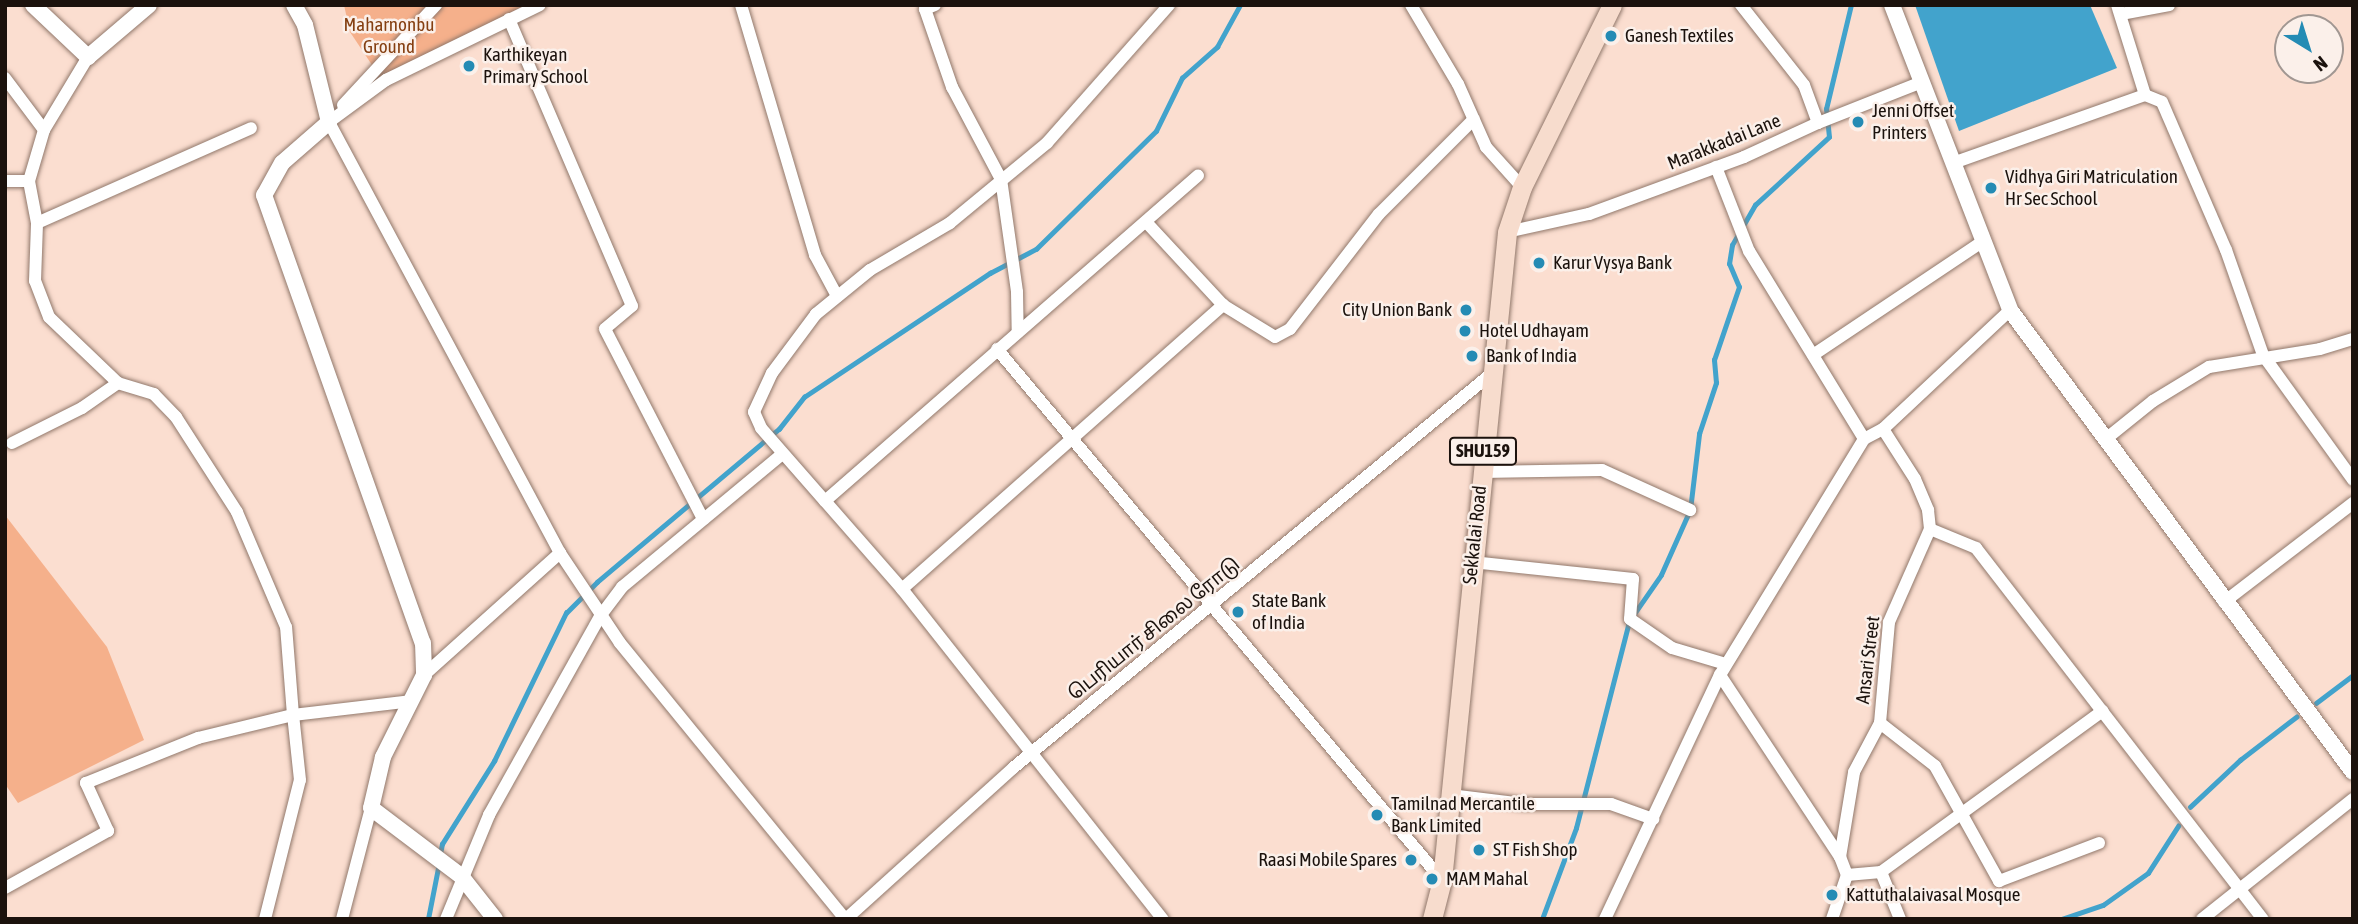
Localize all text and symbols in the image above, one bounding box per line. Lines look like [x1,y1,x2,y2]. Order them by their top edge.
park label: Maharnonbu Ground [344,14,434,58]
north arrow [2274,14,2344,84]
place label: Ganesh Textiles [1625,25,1734,47]
marker: Ganesh Textiles [1603,28,1619,44]
place label: Karthikeyan Primary School [483,44,588,88]
text: N [2310,52,2332,76]
marker: Karthikeyan Primary School [461,58,477,74]
place label: Jenni Offset Printers [1872,100,1954,144]
street label: Marakkadai Lane [1664,109,1784,175]
marker: Jenni Offset Printers [1850,114,1866,130]
place label: Vidhya Giri Matriculation Hr Sec School [2005,166,2178,210]
marker: Vidhya Giri Matriculation Hr Sec School [1983,180,1999,196]
place label: Karur Vysya Bank [1553,252,1672,274]
marker: Karur Vysya Bank [1531,255,1547,271]
place label: City Union Bank [1342,299,1452,321]
marker: City Union Bank [1458,302,1474,318]
place label: Hotel Udhayam [1479,320,1589,342]
marker: Hotel Udhayam [1457,323,1473,339]
place label: Bank of India [1486,345,1577,367]
marker: Bank of India [1464,348,1480,364]
road number: SHU159 [1448,436,1518,466]
street label: Sekkalai Road [1458,484,1492,586]
street label: பெரியார் சிலை ரோடு [1064,553,1244,705]
place label: State Bank of India [1252,590,1326,634]
marker: State Bank of India [1230,604,1246,620]
street label: Ansari Street [1851,615,1885,705]
place label: Tamilnad Mercantile Bank Limited [1391,793,1535,837]
marker: Tamilnad Mercantile Bank Limited [1369,807,1385,823]
place label: ST Fish Shop [1493,839,1578,861]
marker: ST Fish Shop [1471,842,1487,858]
place label: Raasi Mobile Spares [1258,849,1397,871]
marker: Raasi Mobile Spares [1403,852,1419,868]
place label: MAM Mahal [1446,868,1528,890]
marker: MAM Mahal [1424,871,1440,887]
place label: Kattuthalaivasal Mosque [1846,884,2020,906]
marker: Kattuthalaivasal Mosque [1824,887,1840,903]

